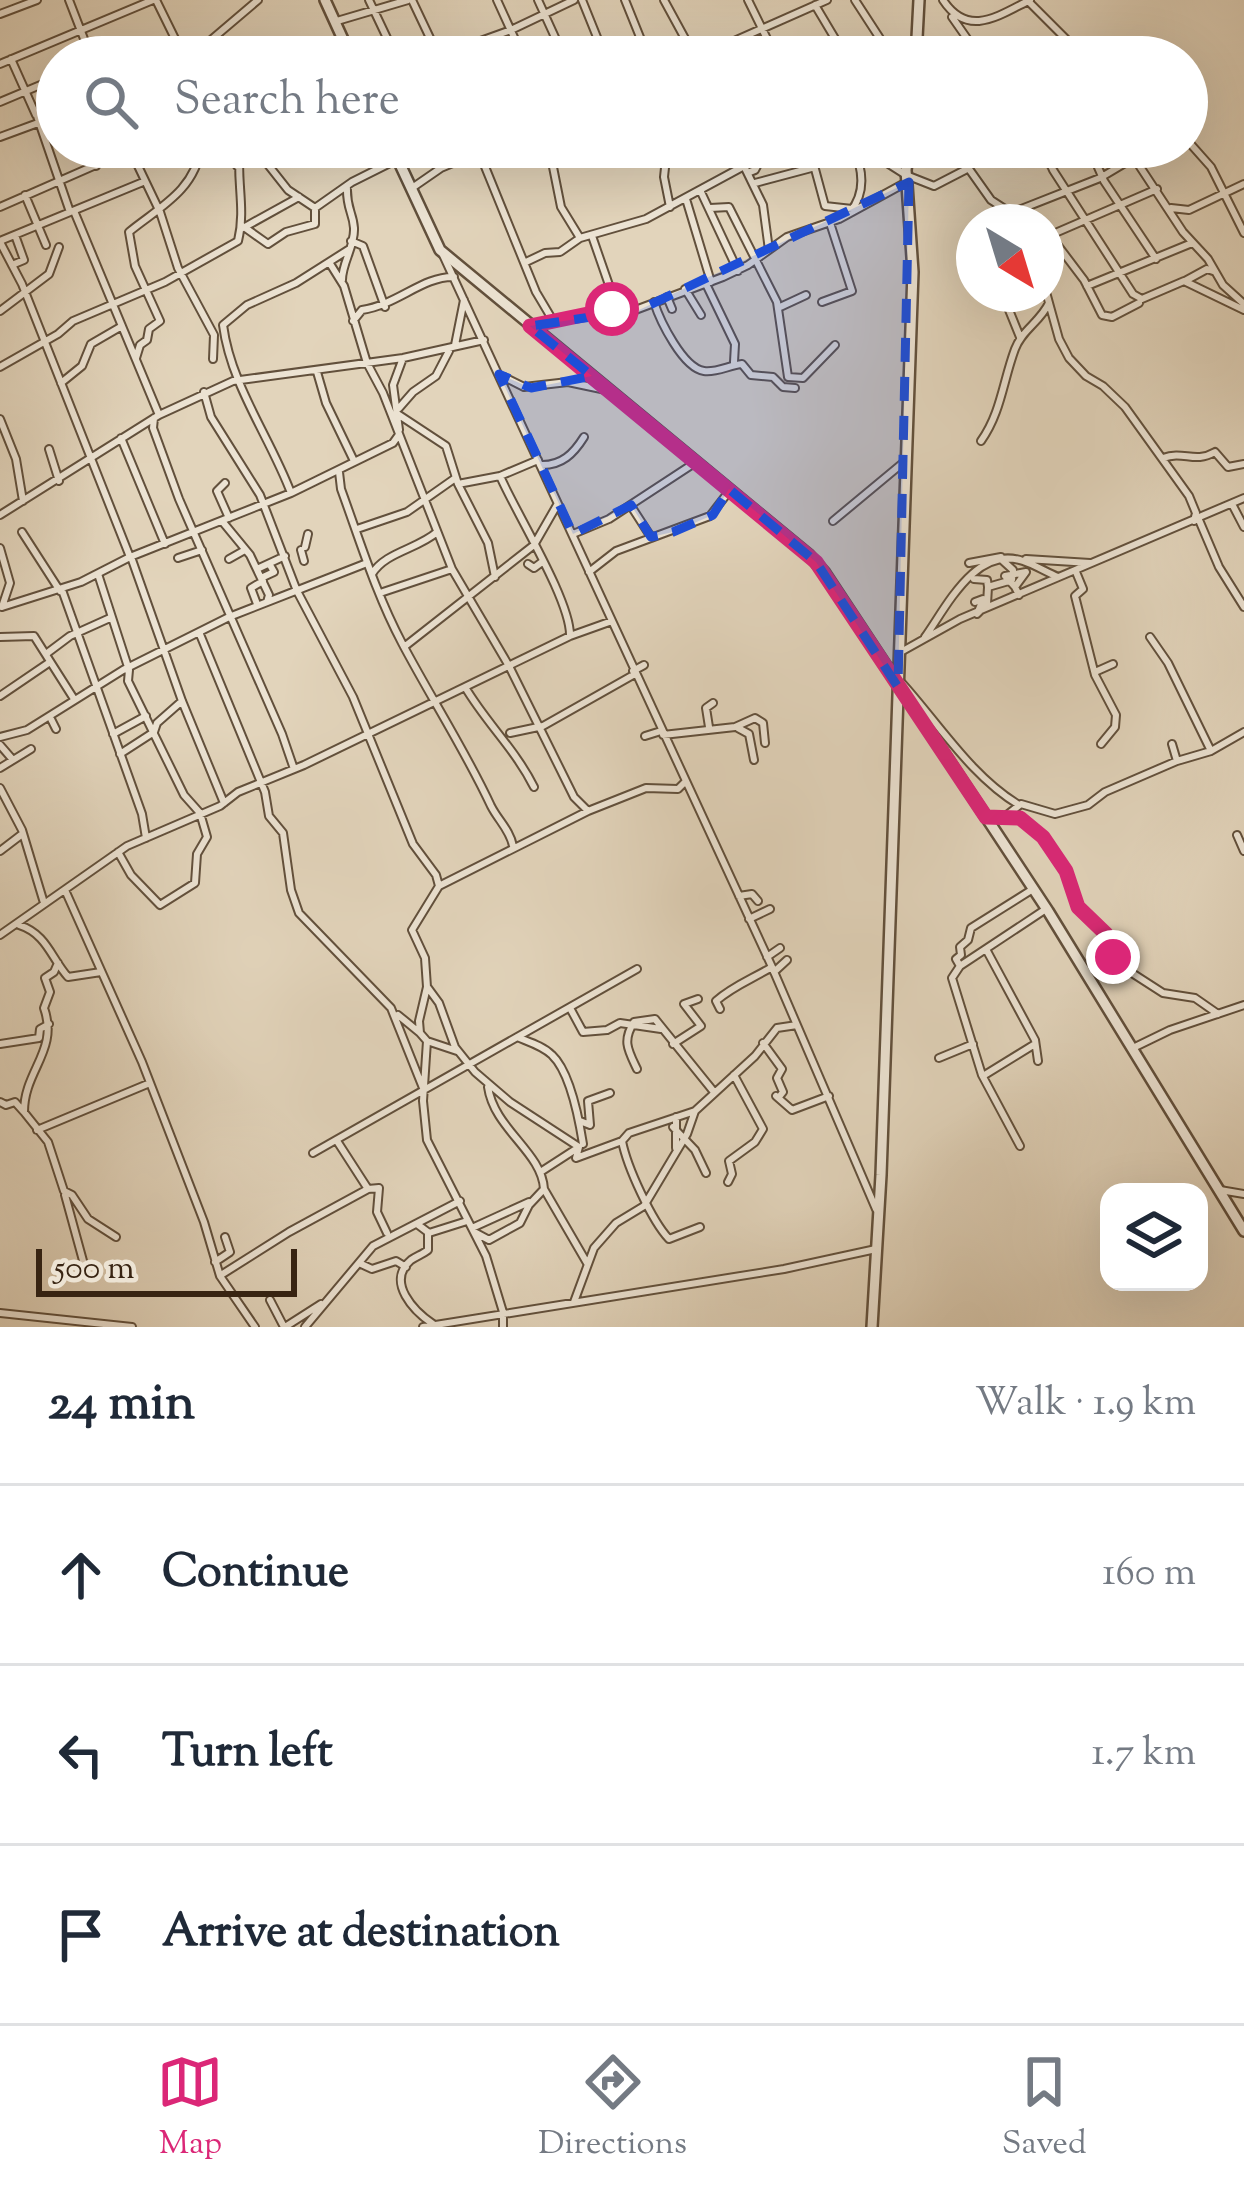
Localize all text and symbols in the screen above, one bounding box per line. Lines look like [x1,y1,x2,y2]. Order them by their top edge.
search box [36,36,1208,168]
icon: search [78,69,144,135]
text: Search here [174,70,400,135]
north arrow [956,204,1064,312]
route start [585,282,639,336]
route end [1086,930,1140,984]
map controls [1100,1183,1208,1291]
button: layers [1100,1183,1208,1291]
scale bar [36,1243,297,1296]
text: 500 m [54,1246,135,1294]
text: 24 min [48,1369,195,1442]
text: Walk · 1.9 km [975,1377,1196,1433]
icon: ahead [48,1542,114,1608]
text: Continue [162,1542,349,1607]
text: 160 m [1102,1547,1196,1603]
icon: left [48,1722,114,1788]
text: Turn left [162,1722,333,1787]
text: 1.7 km [1092,1727,1196,1783]
icon: arrive [48,1902,114,1968]
text: Arrive at destination [162,1902,560,1967]
tab: Map [157,2049,223,2169]
tab: Directions [538,2049,687,2169]
tab: Saved [1002,2049,1087,2169]

